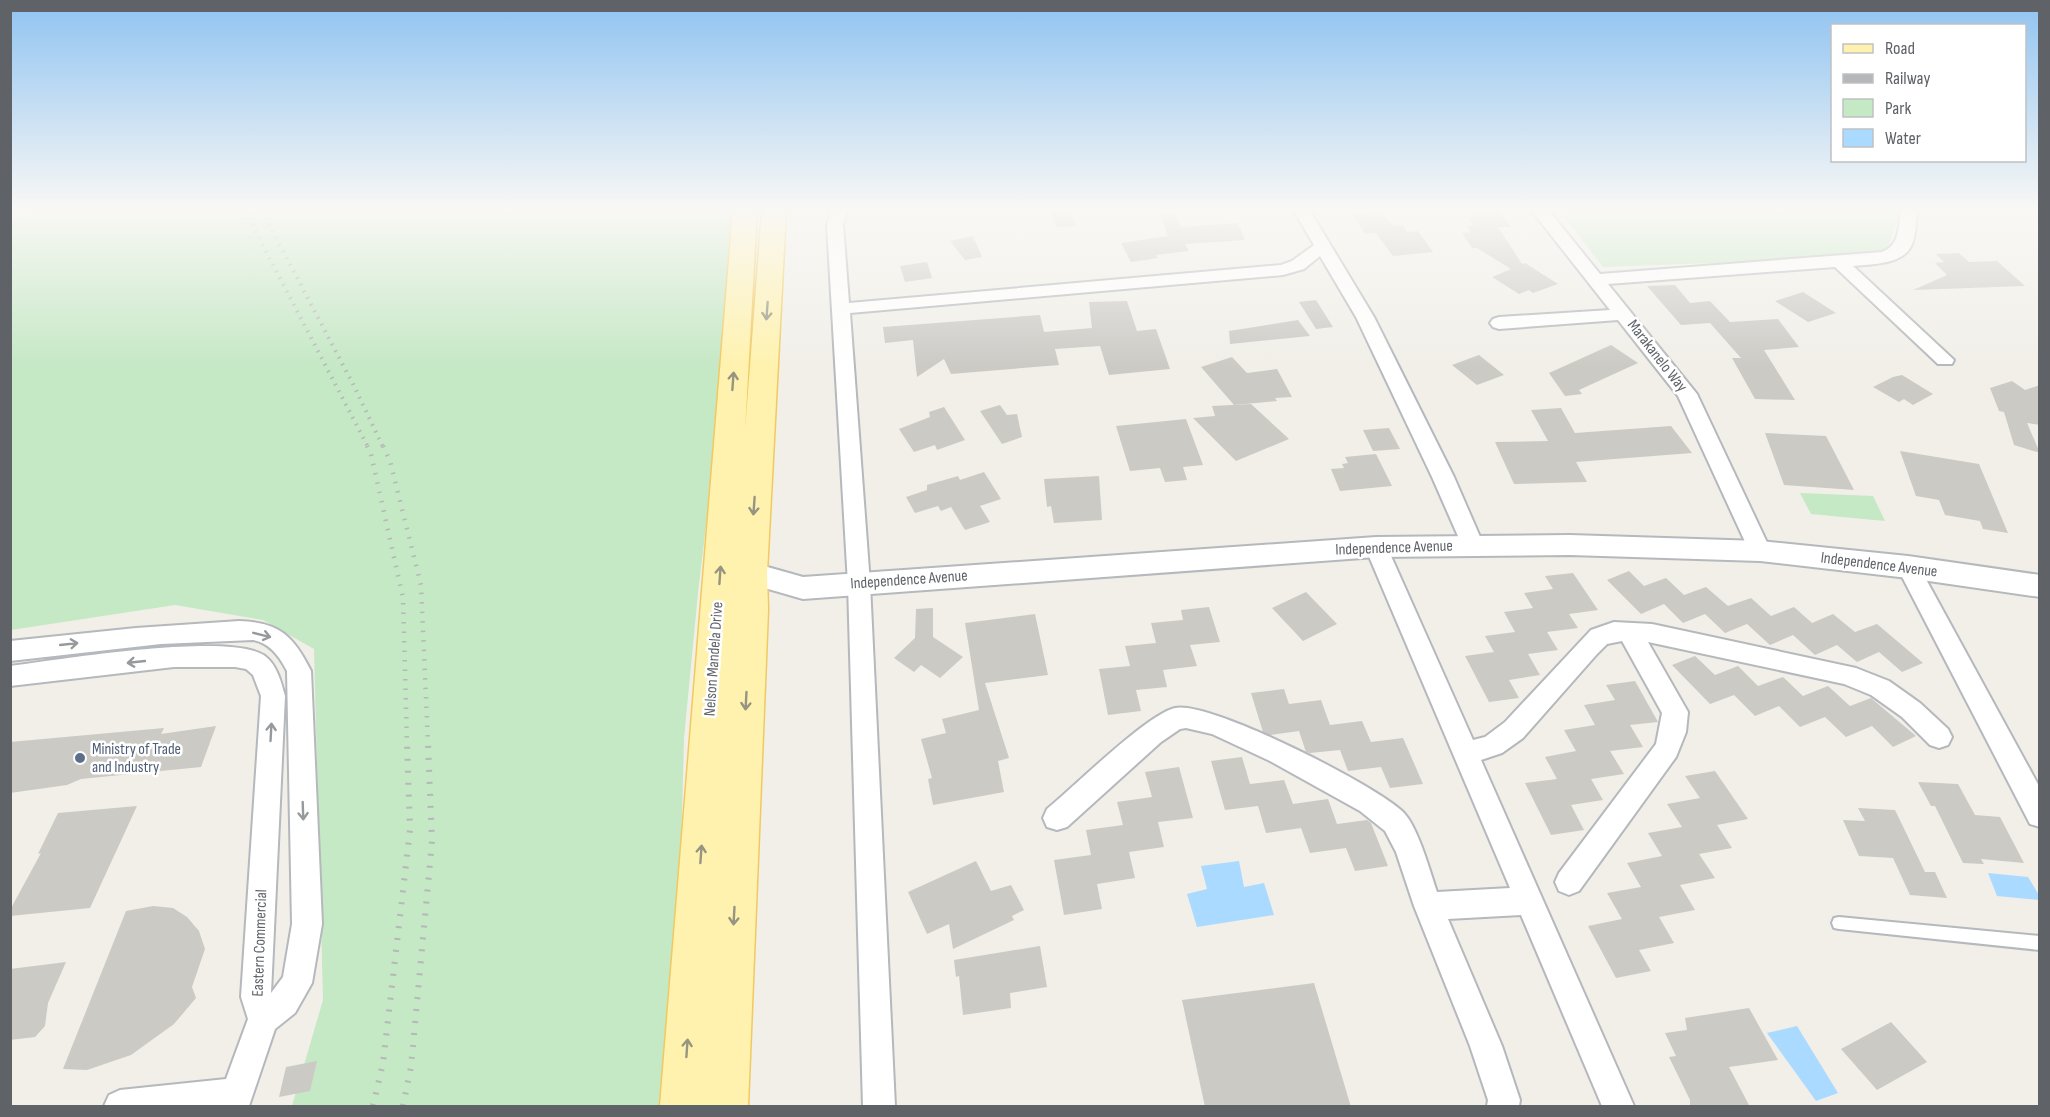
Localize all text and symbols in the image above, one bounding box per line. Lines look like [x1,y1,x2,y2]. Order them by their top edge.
legend [1831,24,2026,162]
text: Road [1885,38,1915,59]
text: Railway [1885,68,1930,89]
text: Park [1885,98,1911,119]
text: Water [1885,128,1921,149]
one-way arrow [761,301,772,321]
street label: Marakanelo Way [1623,316,1691,396]
one-way arrow [728,371,739,391]
one-way arrow [749,496,760,515]
street label: Independence Avenue [1335,536,1453,560]
street label: Independence Avenue [1820,548,1938,582]
one-way arrow [714,566,725,586]
street label: Independence Avenue [850,566,968,594]
street label: Nelson Mandela Drive [701,601,727,717]
one-way arrow [252,630,271,641]
one-way arrow [58,639,78,650]
one-way arrow [127,657,147,668]
one-way arrow [740,690,751,710]
one-way arrow [265,722,276,742]
place label: Ministry of Trade and Industry [92,740,181,777]
marker: Ministry of Trade and Industry [73,751,87,765]
one-way arrow [297,801,309,821]
one-way arrow [695,844,706,864]
street label: Eastern Commercial [249,889,271,997]
one-way arrow [728,906,739,926]
one-way arrow [682,1039,693,1059]

